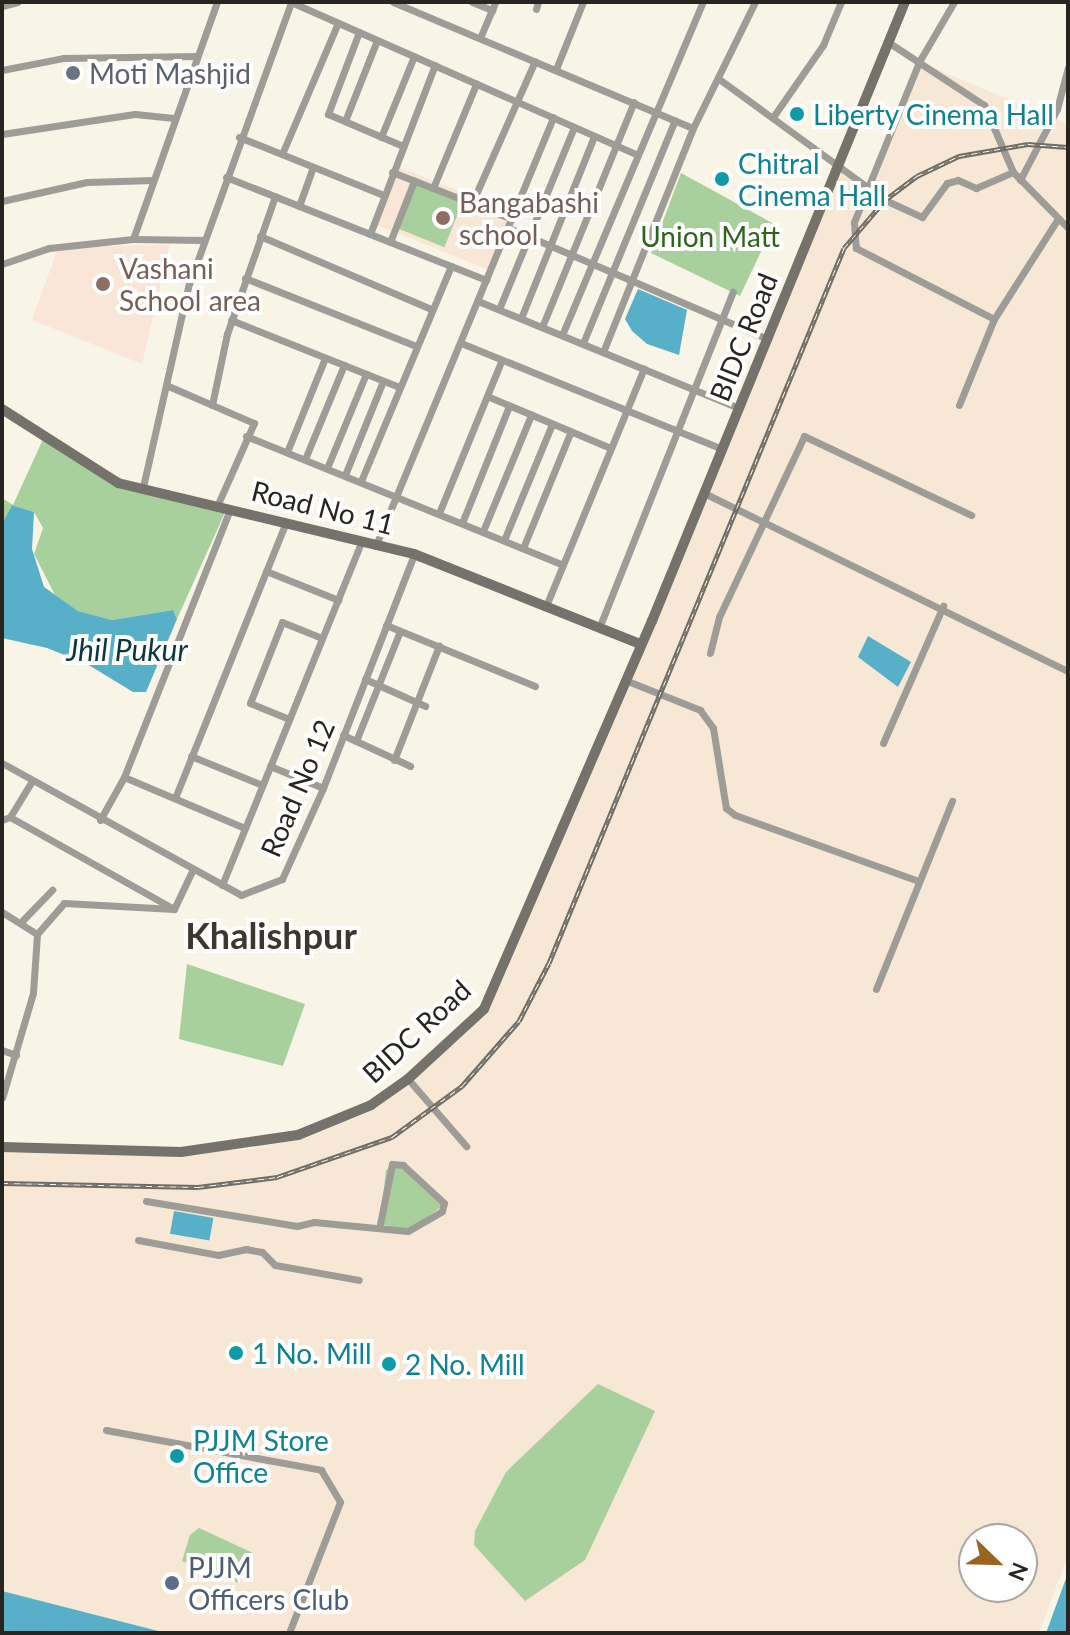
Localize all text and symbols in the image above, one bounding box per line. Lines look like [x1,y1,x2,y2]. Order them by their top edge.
place label: Moti Mashjid [89,56,251,90]
marker: Moti Mashjid [64,64,82,82]
place label: Liberty Cinema Hall [813,97,1054,131]
marker: Liberty Cinema Hall [788,105,806,123]
place label: Chitral Cinema Hall [738,146,886,212]
marker: Chitral Cinema Hall [713,170,731,188]
place label: Bangabashi school [459,185,599,251]
marker: Bangabashi school [434,209,452,227]
park label: Union Matt [640,219,780,253]
place label: Vashani School area [119,251,261,317]
street label: BIDC Road [702,268,784,406]
marker: Vashani School area [94,275,112,293]
street label: Road No 11 [248,473,398,541]
water label: Jhil Pukur [66,631,188,667]
street label: Road No 12 [253,714,341,862]
district label: Khalishpur [185,914,357,958]
street label: BIDC Road [355,973,477,1089]
place label: 1 No. Mill [252,1336,372,1370]
marker: 1 No. Mill [227,1344,245,1362]
place label: 2 No. Mill [405,1347,525,1381]
marker: 2 No. Mill [380,1355,398,1373]
place label: PJJM Store Office [193,1423,329,1489]
marker: PJJM Store Office [168,1447,186,1465]
north arrow [958,1523,1038,1603]
place label: PJJM Officers Club [188,1550,349,1616]
text: N [1003,1559,1034,1585]
marker: PJJM Officers Club [163,1574,181,1592]

